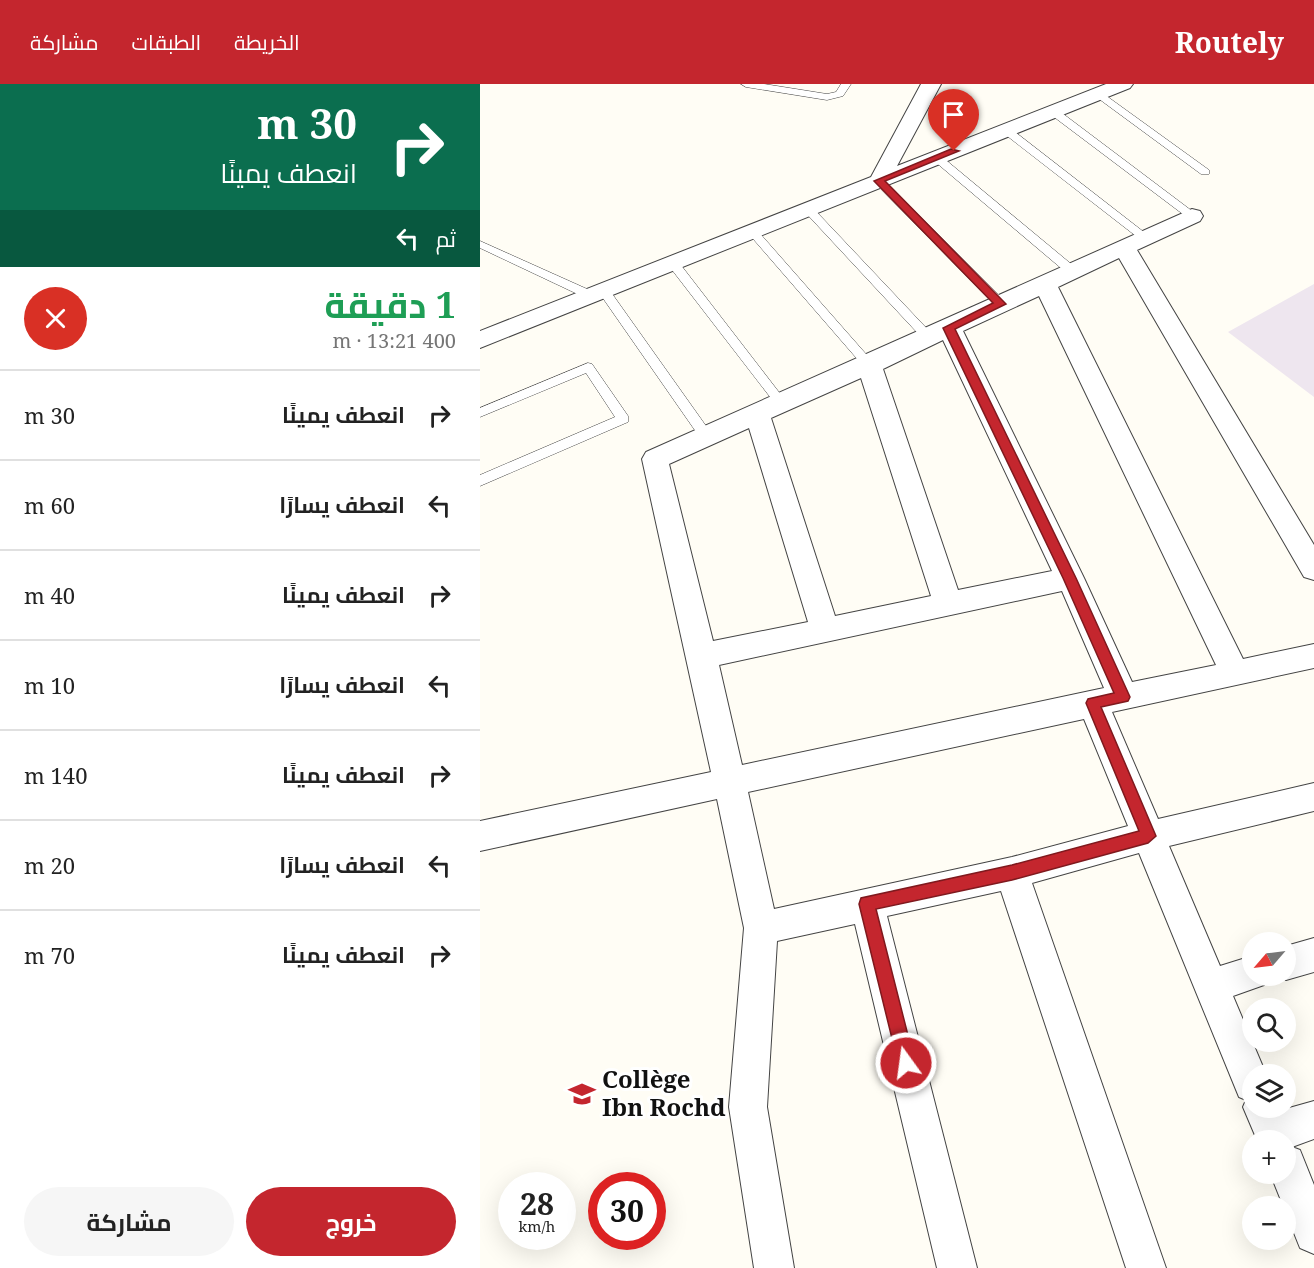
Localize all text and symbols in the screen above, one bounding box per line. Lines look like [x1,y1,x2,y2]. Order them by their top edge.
text: Routely [1175,23,1284,61]
text: مشاركة [30,28,99,56]
text: الطبقات [132,28,201,56]
text: الخريطة [234,28,300,56]
pin [928,89,979,151]
text: 30 m [257,94,357,151]
icon: arrive [937,98,970,131]
icon: right [378,108,456,186]
text: انعطف يمينًا [220,154,357,191]
icon: left [391,222,424,255]
text: ثم [436,223,456,253]
text: 1 دقيقة [325,280,456,329]
button: close [24,287,87,350]
text: 400 m · 13:21 [333,327,456,354]
text: انعطف يمينًا [282,399,405,429]
icon: right [423,399,456,432]
text: 30 m [24,400,75,430]
text: انعطف يسارًا [279,489,405,519]
icon: left [423,489,456,522]
text: 60 m [24,490,75,520]
text: انعطف يمينًا [282,579,405,609]
icon: right [423,579,456,612]
text: 40 m [24,580,75,610]
text: انعطف يسارًا [279,669,405,699]
icon: left [423,669,456,702]
text: 10 m [24,670,75,700]
text: انعطف يمينًا [282,759,405,789]
icon: right [423,759,456,792]
text: 140 m [24,760,87,790]
text: انعطف يسارًا [279,849,405,879]
icon: left [423,849,456,882]
text: 20 m [24,850,75,880]
north arrow [1242,932,1296,986]
map controls [1242,932,1296,1250]
text: انعطف يمينًا [282,939,405,969]
icon: right [423,939,456,972]
text: 70 m [24,940,75,970]
button: search [1242,998,1296,1052]
position arrow [874,1031,938,1095]
place label: Collège Ibn Rochd [602,1062,726,1123]
button: layers [1242,1064,1296,1118]
school or university icon: Collège Ibn Rochd [567,1079,597,1109]
button: + [1242,1130,1296,1184]
speed limit sign: 30 [588,1172,666,1250]
text: 28 [520,1183,554,1224]
button: مشاركة [24,1187,234,1256]
button: خروج [246,1187,456,1256]
button: − [1242,1196,1296,1250]
text: km/h [519,1216,555,1236]

